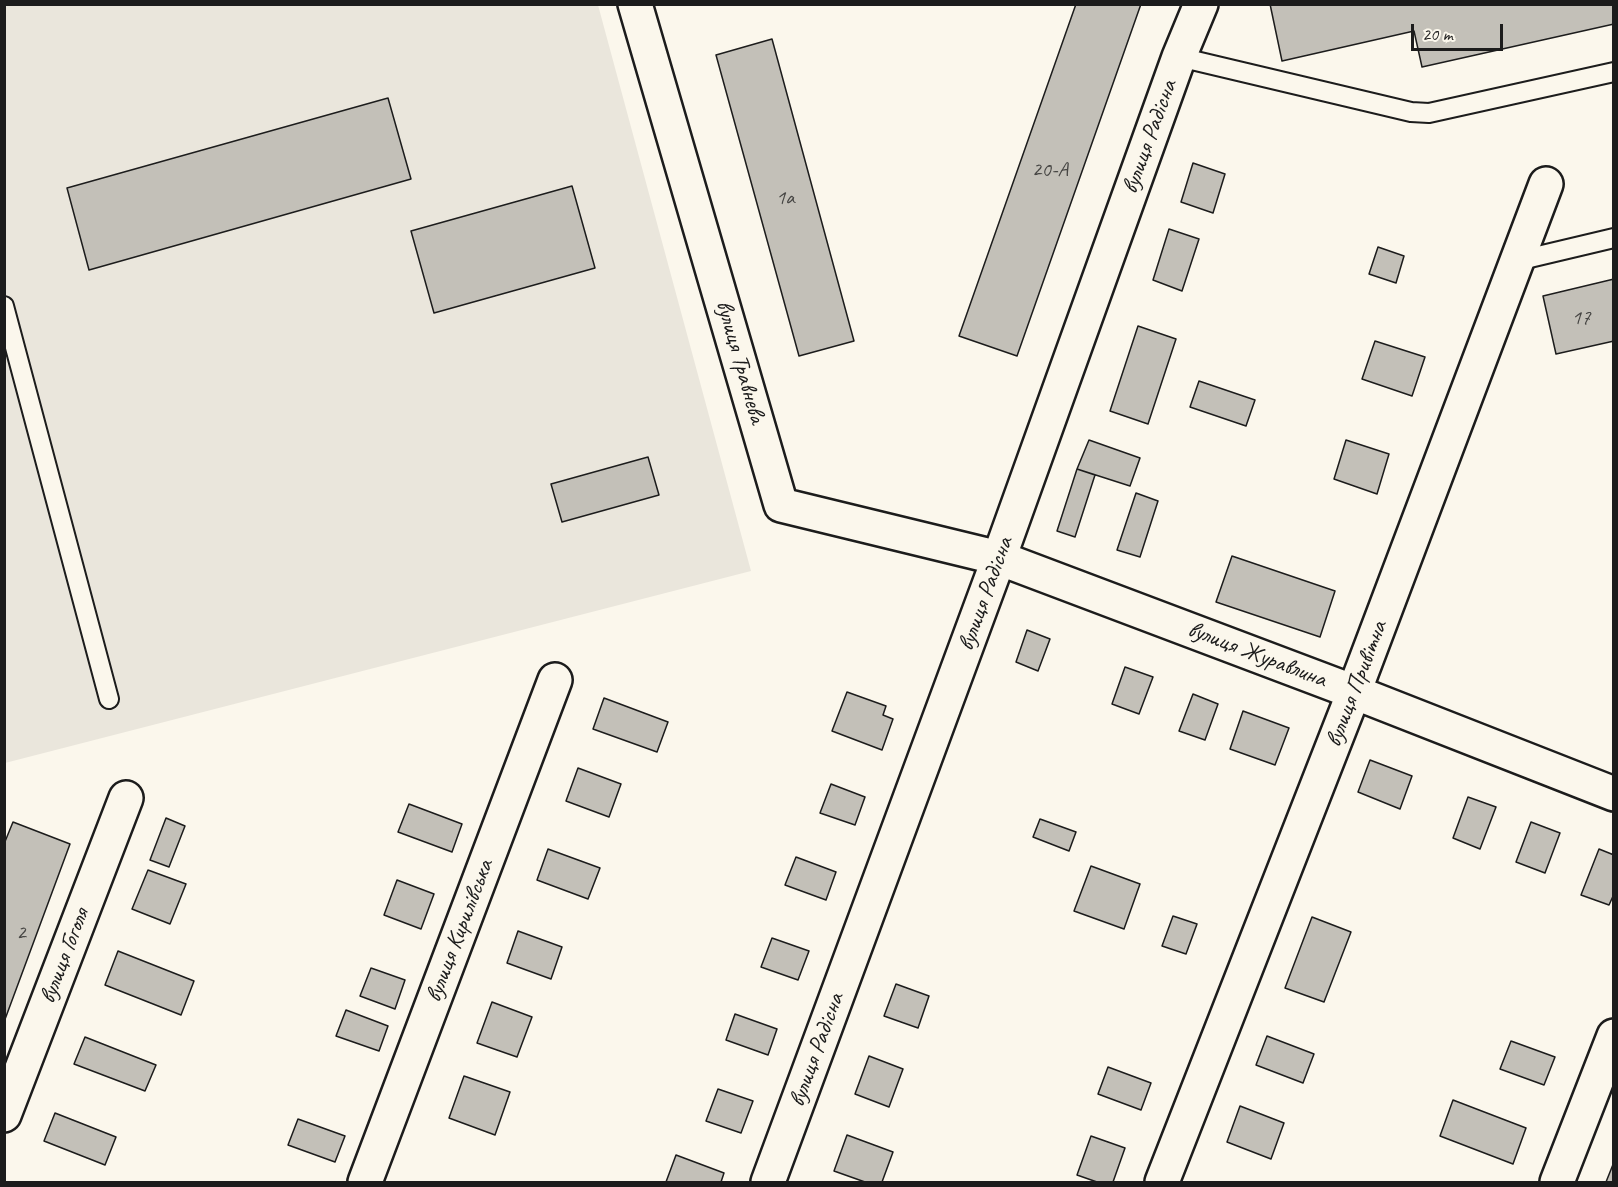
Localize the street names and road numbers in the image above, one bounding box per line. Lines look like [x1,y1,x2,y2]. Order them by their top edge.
street label: вулиця Радісна [1116,76,1184,198]
street label: вулиця Травнева [709,297,771,427]
street label: вулиця Радісна [952,533,1020,655]
street label: вулиця Журавлина [1184,615,1330,695]
street label: вулиця Привітна [1320,617,1394,751]
street label: вулиця Кирилівська [420,856,500,1006]
street label: вулиця Гоголя [34,904,96,1008]
street label: вулиця Радісна [783,989,851,1111]

